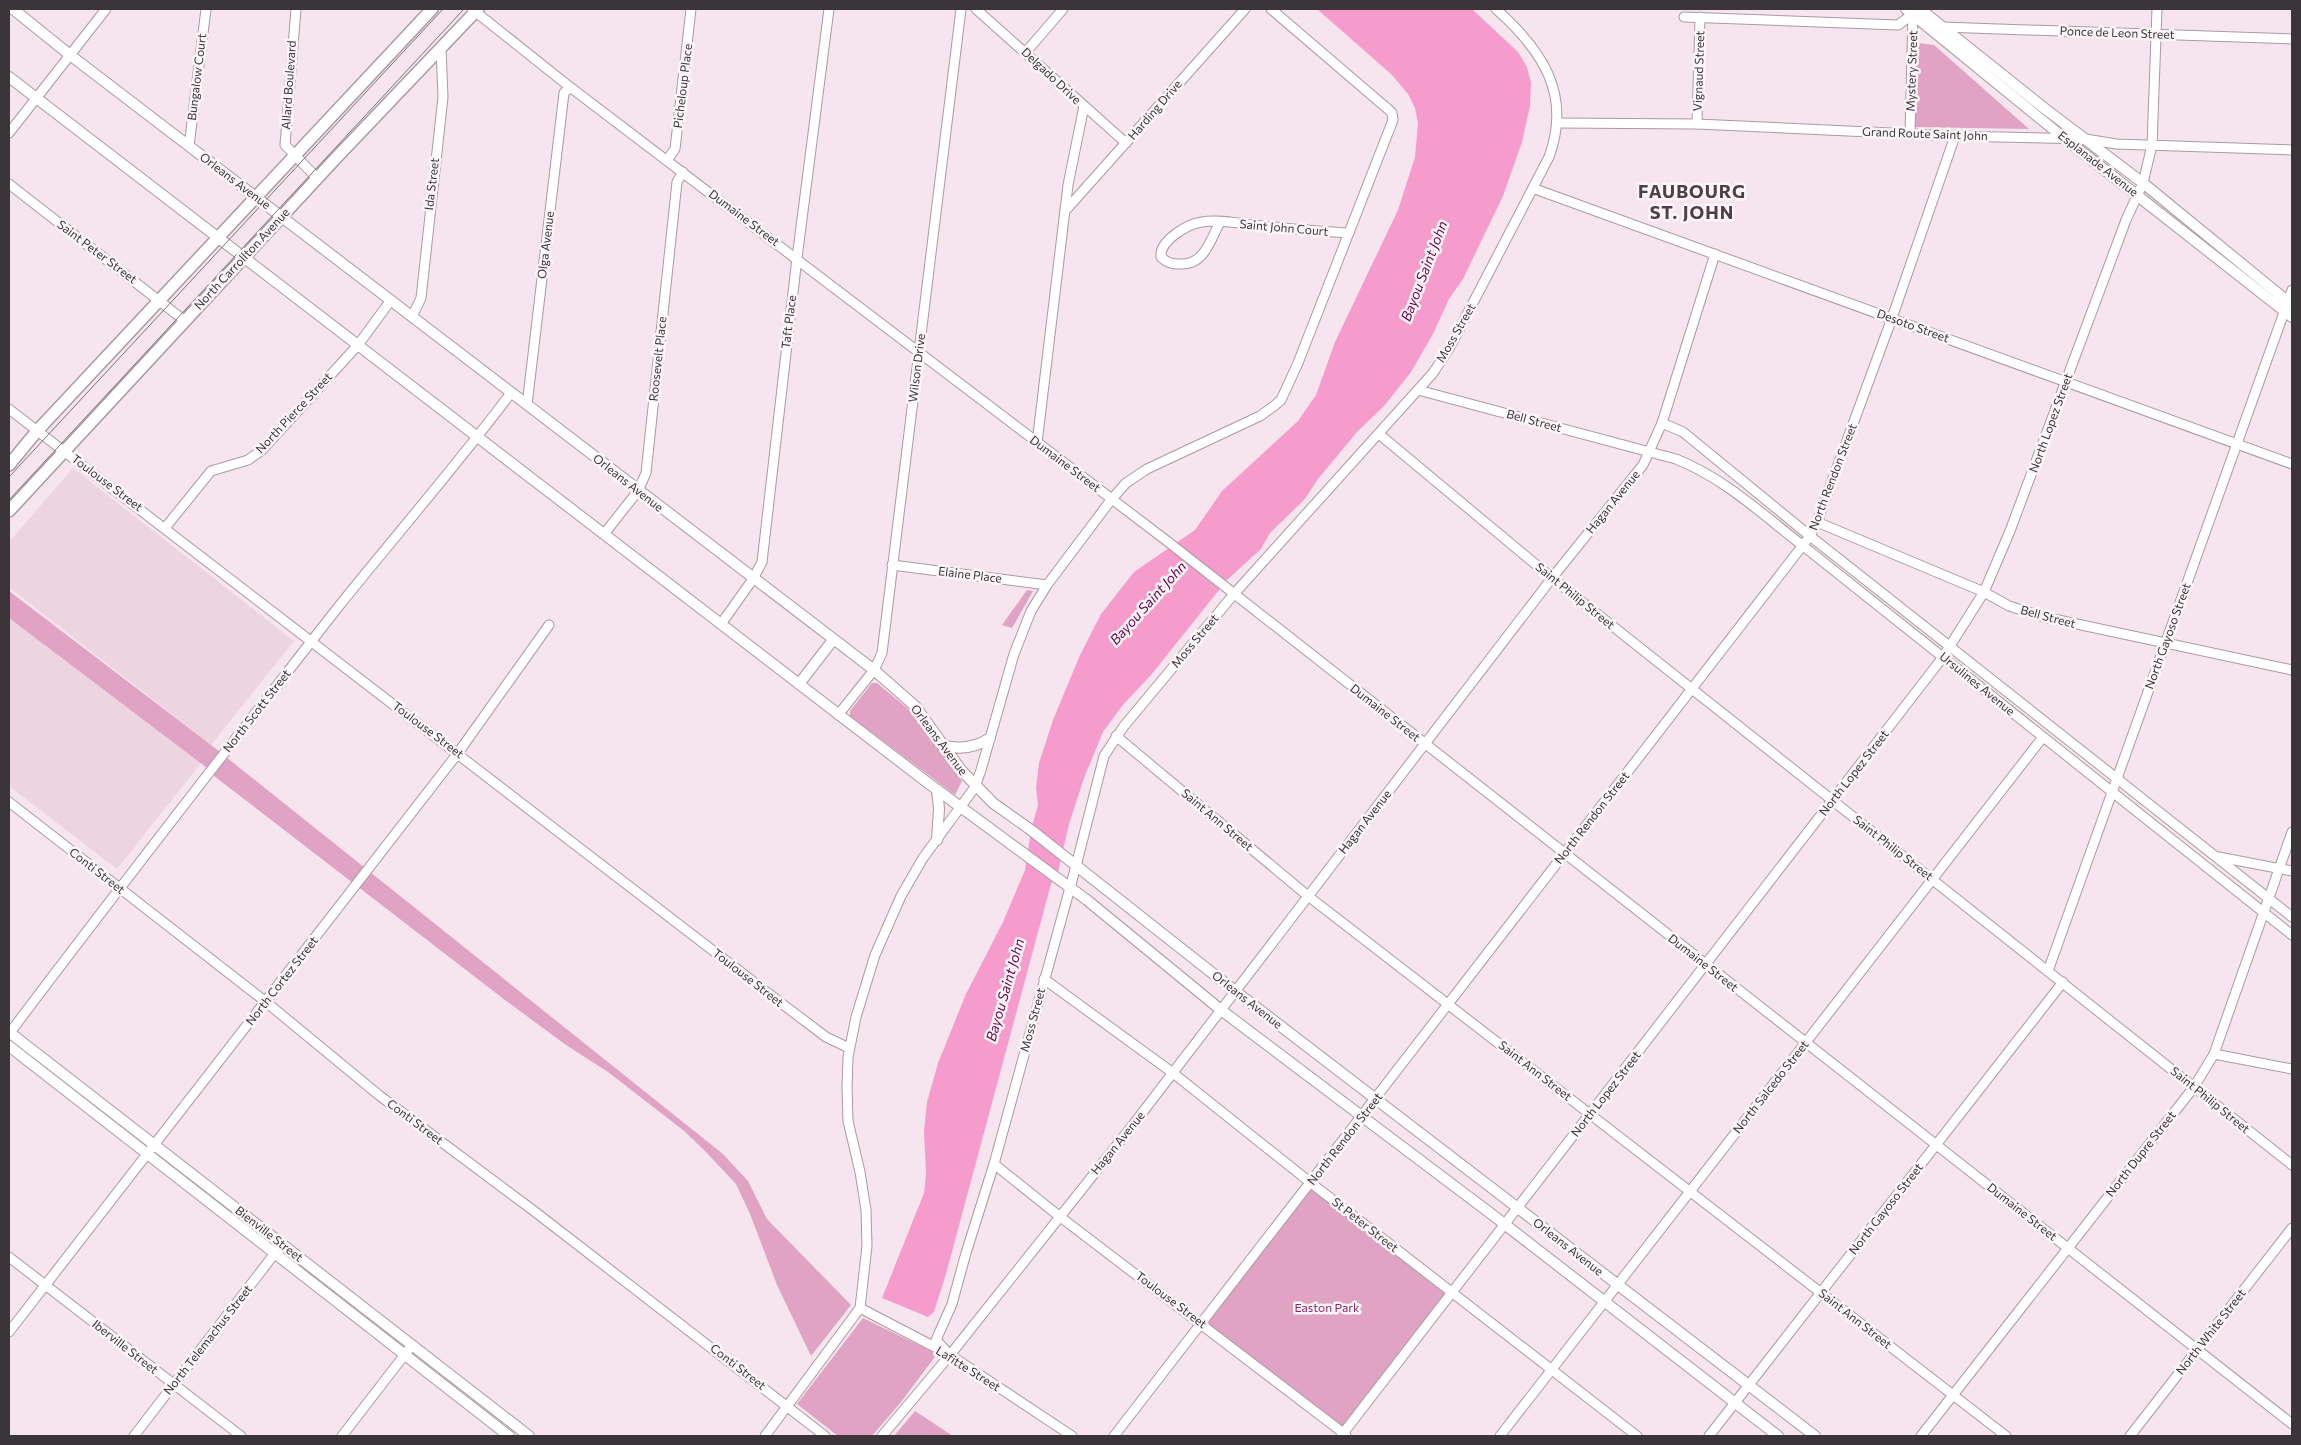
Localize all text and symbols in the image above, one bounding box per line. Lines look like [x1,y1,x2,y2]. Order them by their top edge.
street label: Ponce de Leon Street [2059,23,2175,41]
street label: Vignaud Street [1690,30,1706,112]
street label: Mystery Street [1903,30,1919,112]
street label: Bungalow Court [184,32,208,121]
street label: Allard Boulevard [278,40,298,130]
street label: Picheloup Place [670,43,694,129]
street label: Delgado Drive [1019,44,1084,106]
street label: Harding Drive [1125,77,1184,142]
street label: Grand Route Saint John [1862,124,1988,143]
street label: Esplanade Avenue [2056,128,2141,199]
street label: Orleans Avenue [197,149,274,211]
street label: Ida Street [421,157,441,211]
district label: FAUBOURG ST. JOHN [1638,180,1746,223]
street label: Dumaine Street [707,186,783,248]
street label: North Carrollton Avenue [191,205,292,312]
street label: Olga Avenue [534,210,556,279]
street label: Saint John Court [1239,216,1329,239]
street label: Saint Peter Street [55,217,140,286]
water label: Bayou Saint John [1397,218,1450,323]
street label: Taft Place [778,294,798,350]
street label: Moss Street [1433,301,1478,364]
street label: Desoto Street [1875,305,1951,345]
street label: Roosevelt Place [646,316,668,402]
street label: Wilson Drive [905,333,927,403]
street label: North Pierce Street [252,369,334,456]
street label: North Lopez Street [2026,371,2075,474]
street label: Bell Street [1505,406,1563,434]
street label: North Rendon Street [1805,421,1859,532]
street label: Dumaine Street [1028,432,1104,494]
street label: Toulouse Street [69,451,146,514]
street label: Orleans Avenue [591,451,666,514]
street label: Hagan Avenue [1583,467,1642,536]
water label: Bayou Saint John [1106,558,1189,648]
street label: Saint Philip Street [1533,559,1618,631]
street label: Elaine Place [937,563,1003,585]
street label: North Gayoso Street [2141,581,2193,691]
street label: Bell Street [2019,602,2077,630]
street label: Moss Street [1168,611,1221,670]
street label: Ursulines Avenue [1937,649,2018,718]
street label: North Scott Street [220,666,293,755]
street label: Dumaine Street [1348,681,1423,744]
street label: Toulouse Street [390,698,467,761]
street label: Orleans Avenue [909,701,971,778]
street label: North Lopez Street [1815,727,1891,818]
street label: North Rendon Street [1551,768,1632,866]
street label: Saint Ann Street [1179,785,1256,853]
street label: Hagan Avenue [1335,787,1393,856]
street label: Saint Philip Street [1851,812,1936,883]
street label: Conti Street [67,844,128,896]
street label: Dumaine Street [1666,931,1741,994]
street label: North Cortez Street [242,933,320,1027]
water label: Bayou Saint John [982,937,1027,1043]
street label: Toulouse Street [711,945,787,1009]
street label: Orleans Avenue [1210,968,1285,1031]
street label: Moss Street [1017,986,1047,1053]
street label: Saint Ann Street [1496,1037,1575,1103]
street label: North Salcedo Street [1730,1037,1811,1136]
street label: North Lopez Street [1567,1048,1643,1139]
street label: Saint Philip Street [2168,1063,2253,1135]
street label: North Rendon Street [1304,1089,1385,1187]
street label: Conti Street [385,1096,446,1147]
street label: Hagan Avenue [1088,1108,1147,1177]
street label: North Dupre Street [2102,1108,2178,1199]
street label: North Gayoso Street [1845,1160,1925,1257]
street label: Dumaine Street [1985,1180,2060,1243]
street label: St Peter Street [1330,1194,1401,1254]
street label: Bienville Street [233,1203,306,1264]
street label: Orleans Avenue [1531,1215,1606,1278]
street label: Toulouse Street [1133,1268,1210,1331]
street label: North Telemachus Street [160,1282,254,1397]
street label: Saint Ann Street [1816,1285,1895,1351]
street label: North White Street [2172,1286,2248,1377]
park label: Easton Park [1294,1300,1360,1314]
street label: Iberville Street [90,1316,161,1376]
street label: Conti Street [708,1340,769,1392]
street label: Lafitte Street [934,1343,1003,1394]

